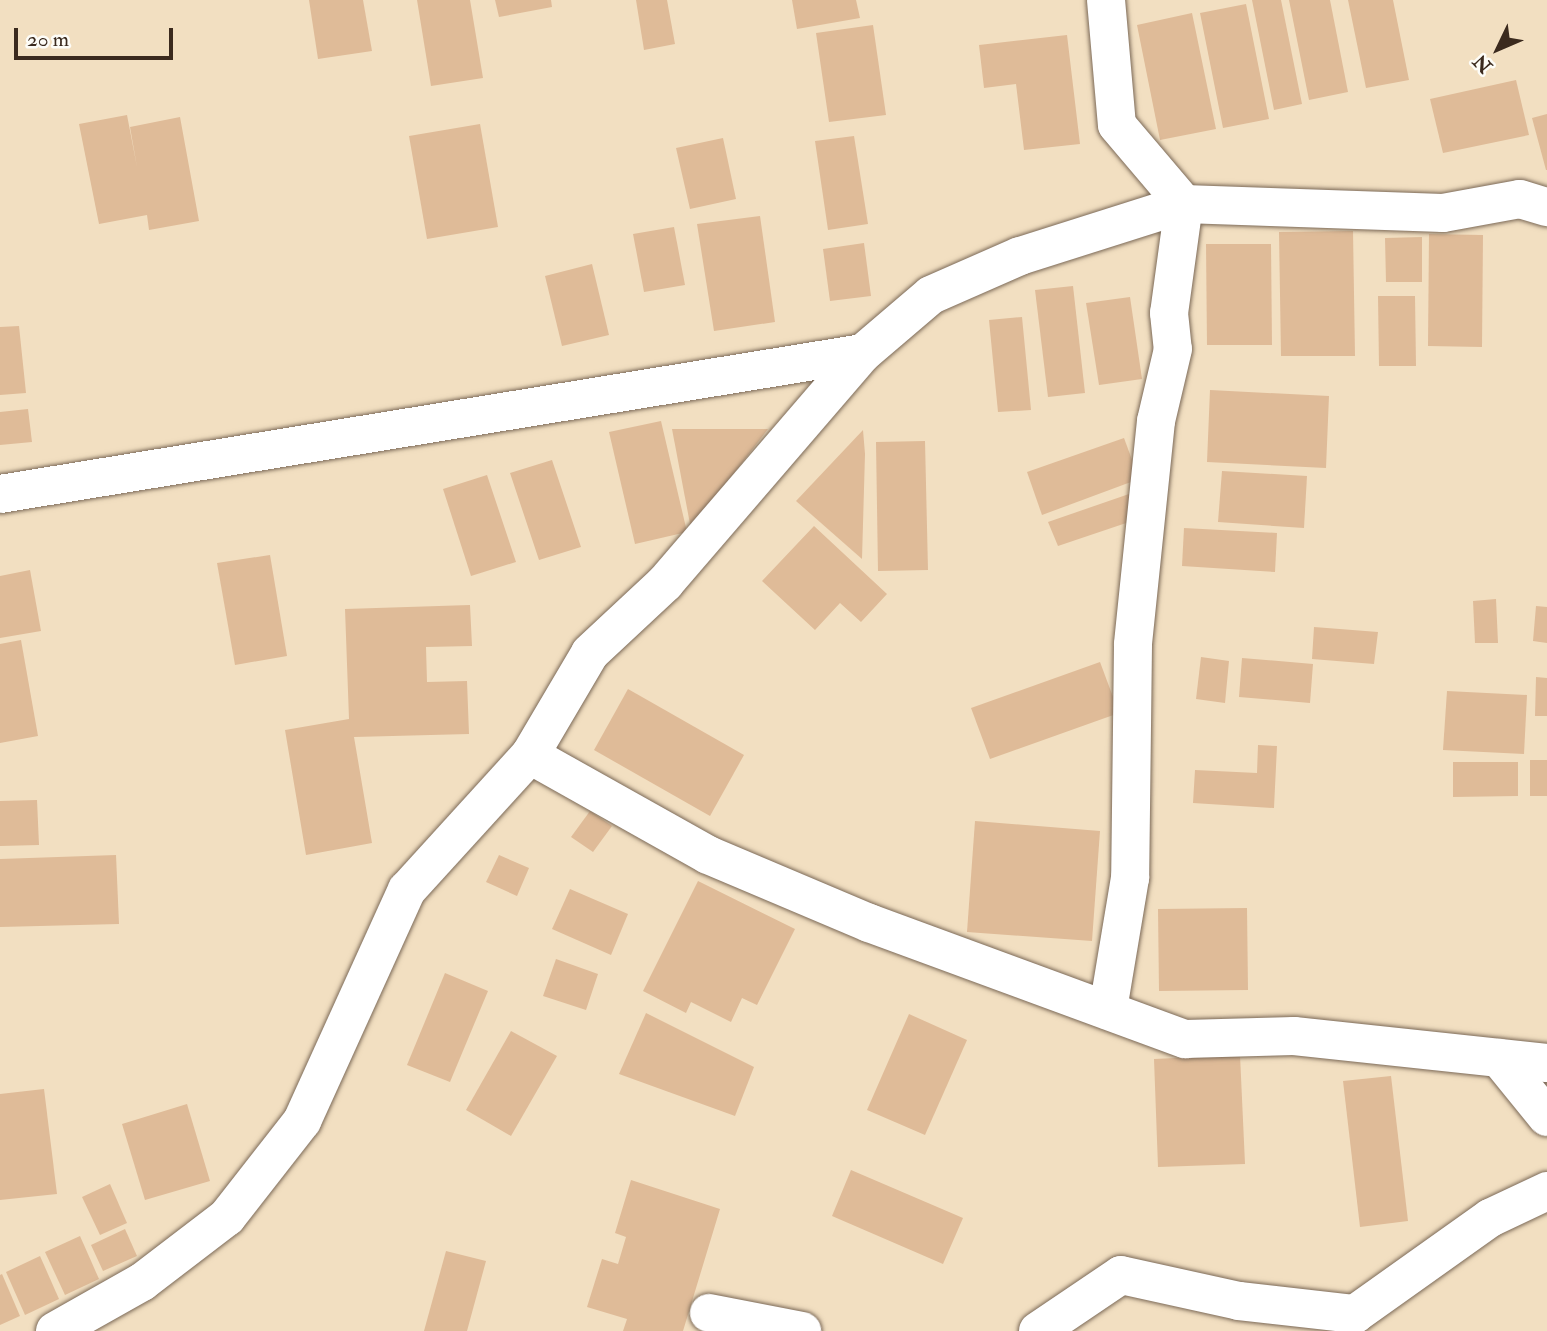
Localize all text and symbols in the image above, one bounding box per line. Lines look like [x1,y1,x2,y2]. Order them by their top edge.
scale bar [18,14,177,58]
north arrow [1463,14,1533,84]
text: 20 m [27,26,69,53]
text: N [1468,49,1497,78]

